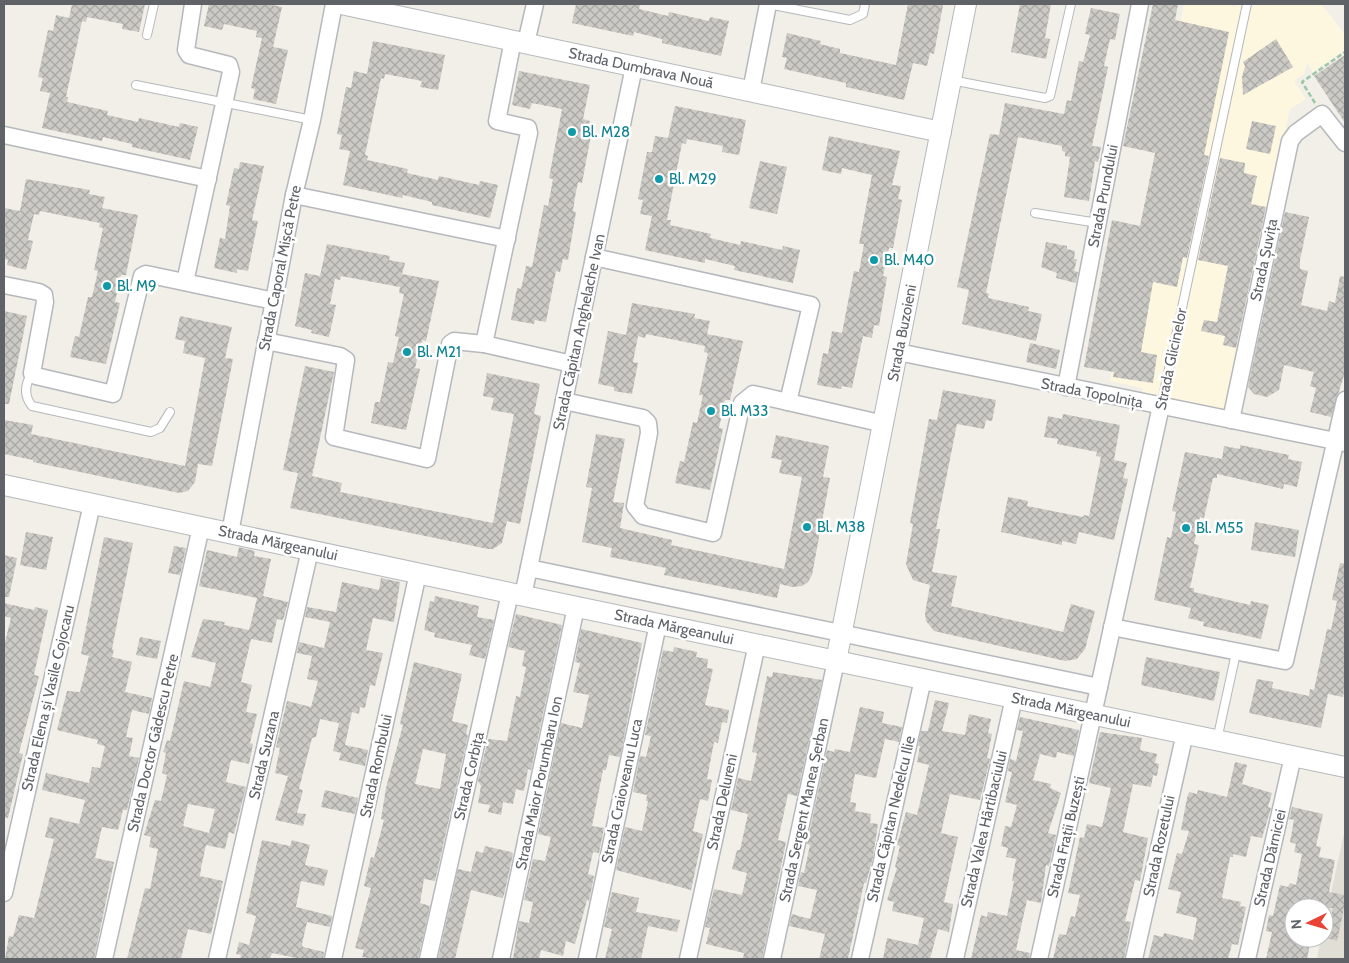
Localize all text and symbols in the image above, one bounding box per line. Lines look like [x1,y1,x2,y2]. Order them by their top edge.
street label: Strada Dumbrava Nouă [567,44,716,92]
place label: Bl. M28 [582,123,630,141]
marker: Bl. M28 [566,126,578,138]
street label: Strada Prundului [1084,143,1122,249]
place label: Bl. M29 [669,170,716,188]
marker: Bl. M29 [653,173,665,185]
street label: Strada Caporal Mișcă Petre [255,183,306,353]
street label: Strada Șuvița [1246,216,1283,303]
street label: Strada Căpitan Anghelache Ivan [549,232,609,432]
place label: Bl. M40 [884,251,934,269]
marker: Bl. M40 [868,254,880,266]
place label: Bl. M9 [117,277,157,295]
marker: Bl. M9 [101,280,113,292]
street label: Strada Buzoieni [884,283,920,383]
street label: Strada Glicinelor [1151,306,1191,412]
place label: Bl. M21 [417,343,461,361]
marker: Bl. M21 [401,346,413,358]
street label: Strada Topolnița [1039,374,1145,413]
place label: Bl. M33 [721,402,768,420]
marker: Bl. M33 [705,405,717,417]
place label: Bl. M38 [817,518,865,536]
place label: Bl. M55 [1196,519,1243,537]
marker: Bl. M38 [801,521,813,533]
street label: Strada Mărgeanului [217,522,339,564]
marker: Bl. M55 [1180,522,1192,534]
street label: Strada Elena și Vasile Cojocaru [18,603,79,793]
street label: Strada Mărgeanului [613,606,735,648]
street label: Strada Doctor Gâdescu Petre [124,652,182,834]
street label: Strada Mărgeanului [1010,689,1132,731]
street label: Strada Maior Porumbaru Ion [512,694,566,872]
street label: Strada Suzana [245,708,283,801]
street label: Strada Rombului [356,713,396,819]
street label: Strada Craioveanu Luca [598,716,646,865]
street label: Strada Sergent Manea Șerban [776,716,833,904]
street label: Strada Corbița [450,729,489,822]
street label: Strada Căpitan Nedelcu Ilie [863,734,919,904]
street label: Strada Valea Hârtibaciului [957,749,1011,909]
street label: Strada Delureni [703,752,741,852]
street label: Strada Frații Buzești [1043,775,1090,900]
street label: Strada Rozetului [1139,794,1179,898]
street label: Strada Dărniciei [1250,808,1290,908]
north arrow [1284,898,1334,948]
text: N [1287,918,1305,930]

